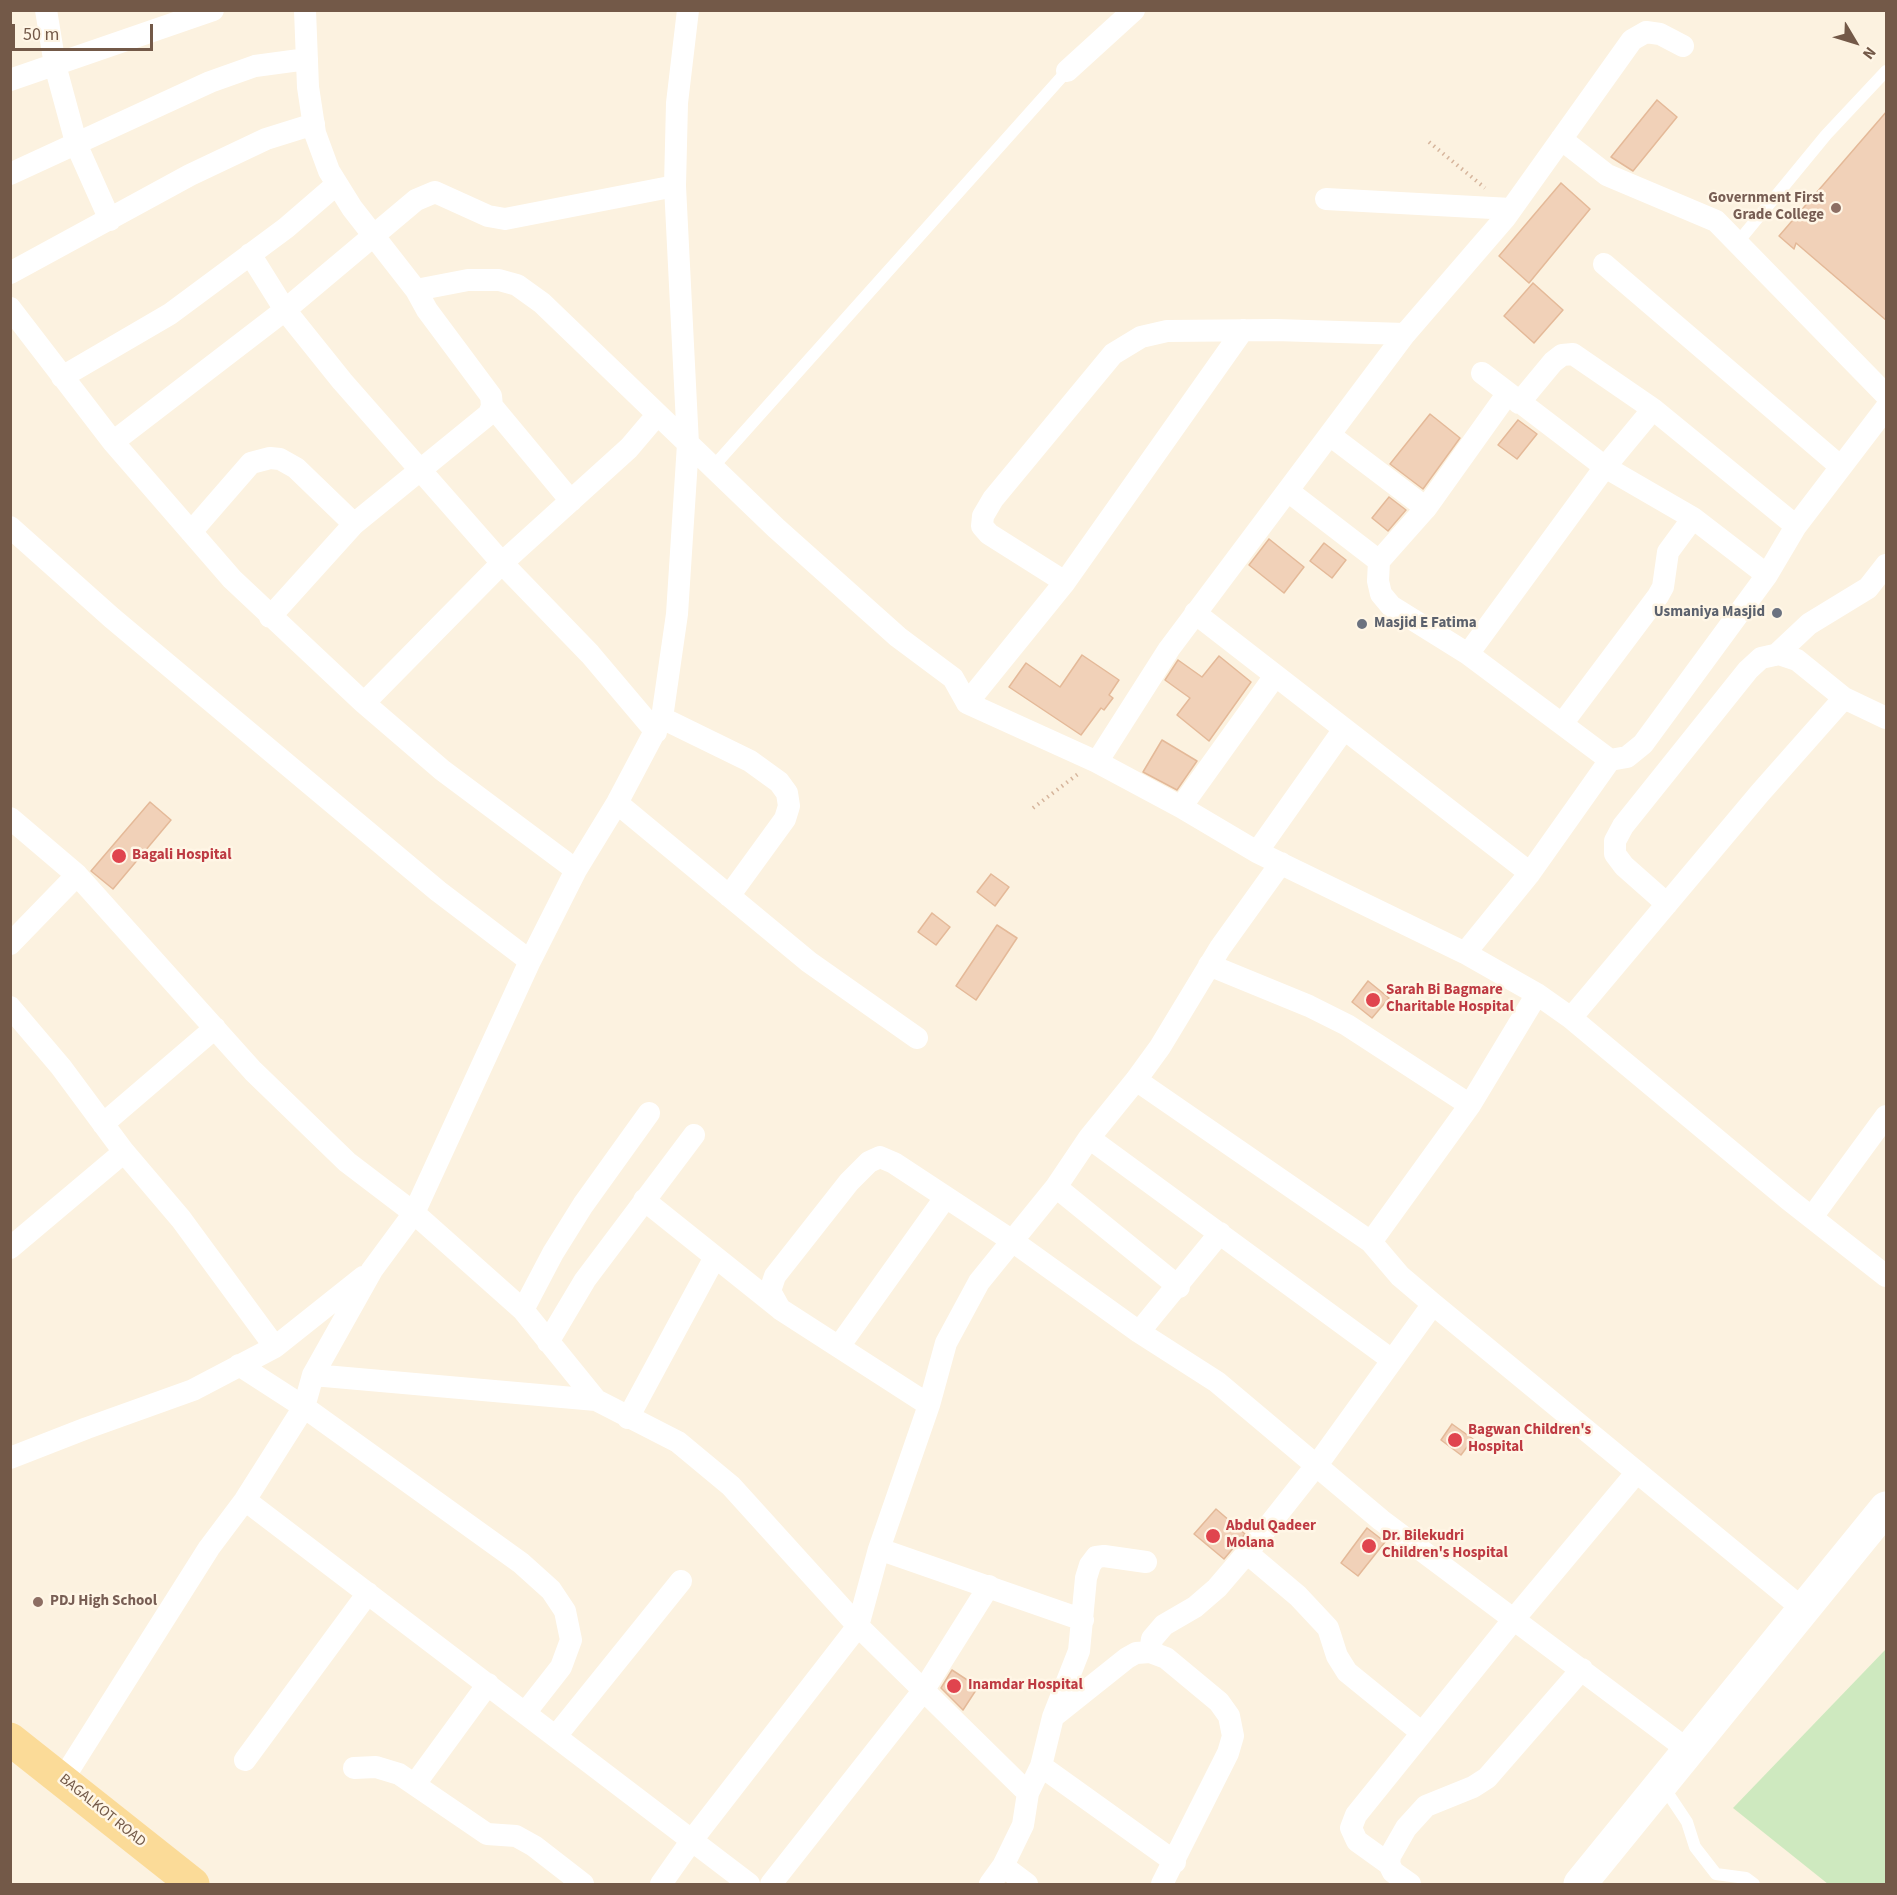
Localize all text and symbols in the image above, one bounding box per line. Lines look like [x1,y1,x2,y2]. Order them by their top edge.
scale bar [15,12,156,50]
north arrow [1825,12,1885,72]
text: 50 m [23,22,59,47]
text: N [1857,42,1881,64]
place label: Government First Grade College [1708,190,1824,225]
marker: Government First Grade College [1829,201,1843,215]
place label: Usmaniya Masjid [1654,604,1765,622]
marker: Usmaniya Masjid [1770,606,1784,620]
place label: Masjid E Fatima [1374,615,1477,633]
marker: Masjid E Fatima [1355,617,1369,631]
marker: Bagali Hospital [110,847,128,865]
place label: Bagali Hospital [132,847,231,865]
place label: Sarah Bi Bagmare Charitable Hospital [1386,982,1514,1017]
marker: Sarah Bi Bagmare Charitable Hospital [1364,991,1382,1009]
place label: Bagwan Children's Hospital [1468,1422,1591,1457]
marker: Bagwan Children's Hospital [1446,1431,1464,1449]
place label: Abdul Qadeer Molana [1226,1518,1316,1553]
marker: Abdul Qadeer Molana [1204,1527,1222,1545]
place label: Dr. Bilekudri Children's Hospital [1382,1528,1508,1563]
marker: Dr. Bilekudri Children's Hospital [1360,1537,1378,1555]
place label: PDJ High School [50,1593,157,1611]
marker: PDJ High School [31,1595,45,1609]
marker: Inamdar Hospital [945,1677,963,1695]
place label: Inamdar Hospital [968,1677,1083,1695]
street label: BAGALKOT ROAD [55,1771,149,1851]

